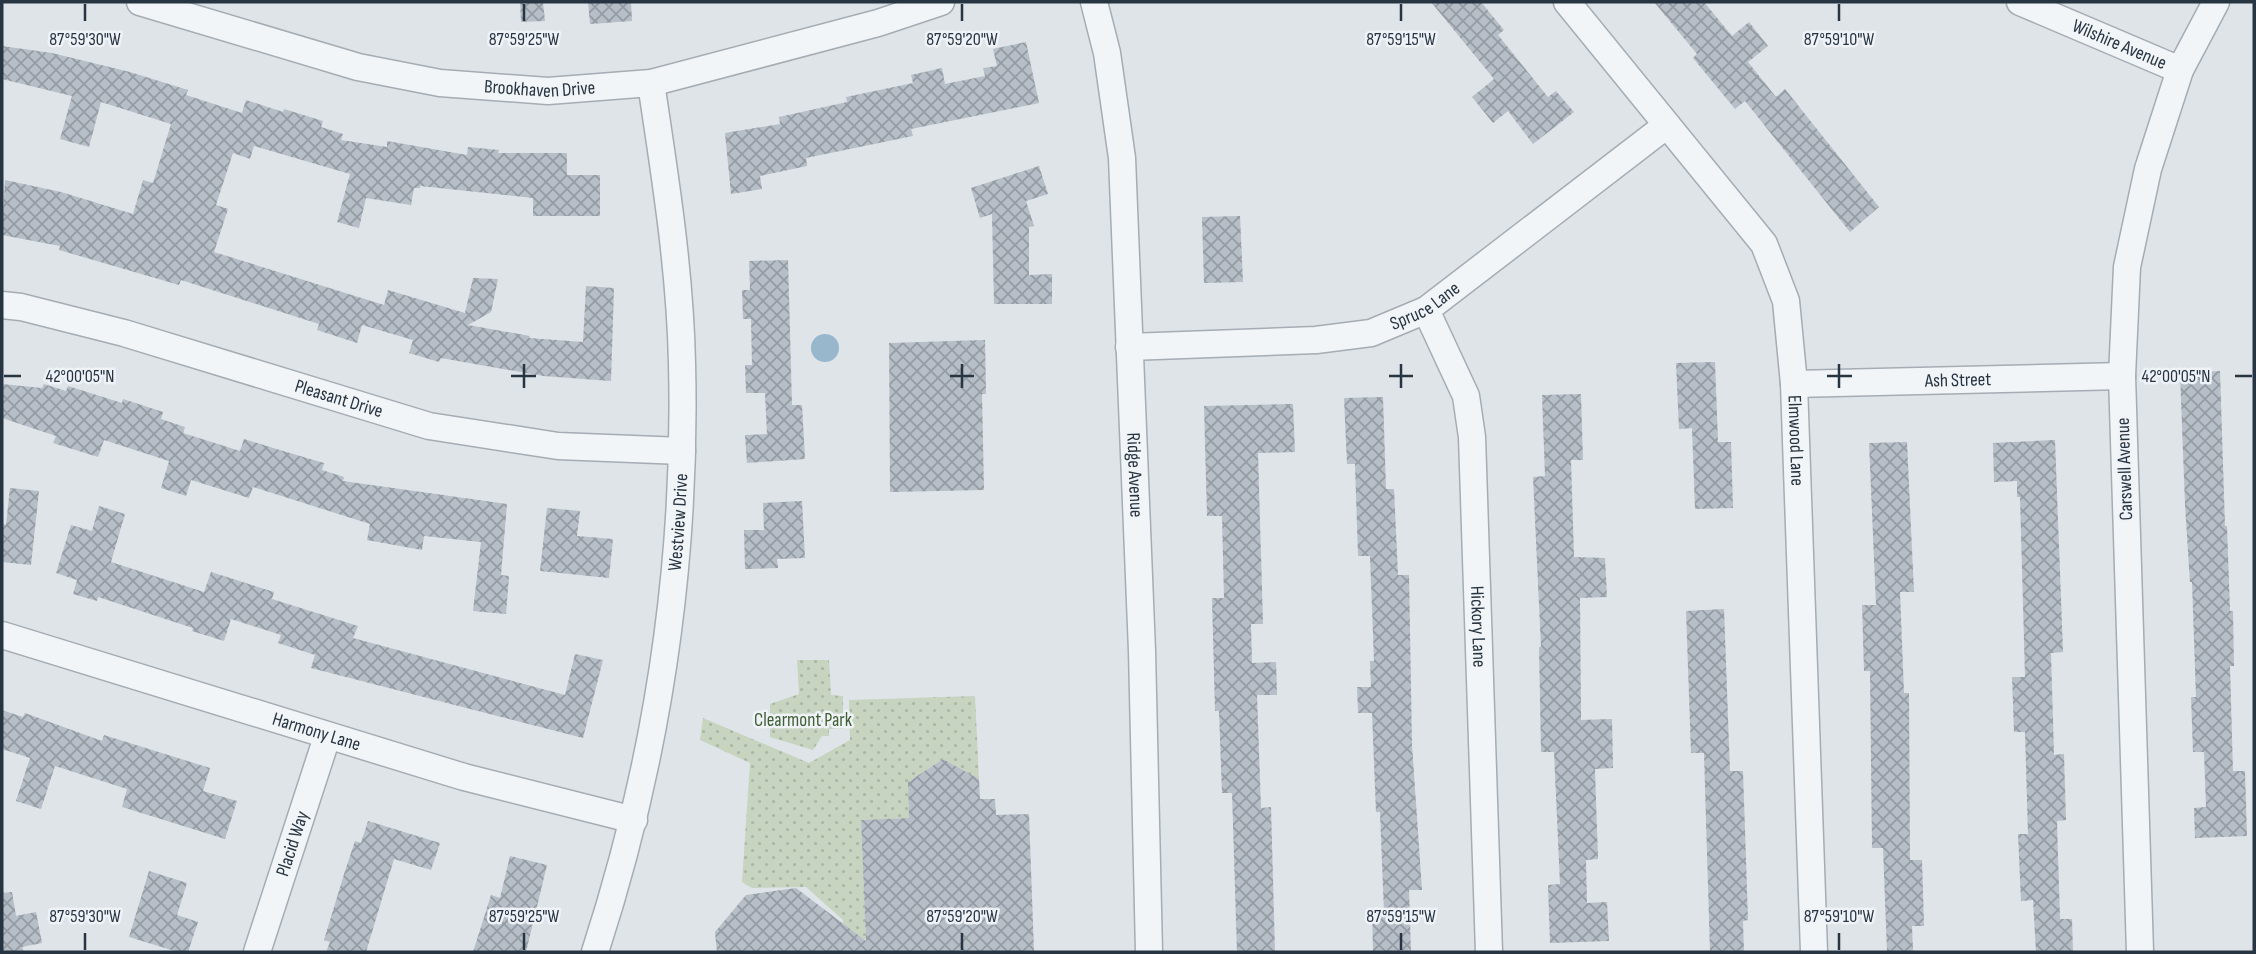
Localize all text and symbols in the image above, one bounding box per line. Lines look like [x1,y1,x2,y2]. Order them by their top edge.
street label: Wilshire Avenue [2069,14,2170,74]
text: 87°59'30"W [49,29,121,50]
text: 87°59'25"W [489,29,560,50]
text: 87°59'20"W [926,29,998,50]
text: 87°59'15"W [1366,29,1436,50]
text: 87°59'10"W [1804,29,1874,50]
street label: Brookhaven Drive [483,75,596,103]
street label: Spruce Lane [1386,277,1464,335]
text: 42°00'05"N [46,366,114,387]
text: 42°00'05"N [2142,366,2210,387]
street label: Ash Street [1924,368,1992,392]
street label: Pleasant Drive [292,374,386,423]
street label: Elmwood Lane [1783,395,1809,486]
street label: Carswell Avenue [2112,417,2138,521]
street label: Ridge Avenue [1122,432,1148,518]
street label: Westview Drive [663,473,693,572]
street label: Hickory Lane [1465,585,1491,668]
street label: Harmony Lane [270,707,363,756]
park label: Clearmont Park [754,709,853,732]
street label: Placid Way [271,807,314,879]
text: 87°59'30"W [49,906,121,927]
text: 87°59'25"W [489,906,560,927]
text: 87°59'20"W [926,906,998,927]
text: 87°59'15"W [1366,906,1436,927]
text: 87°59'10"W [1804,906,1874,927]

